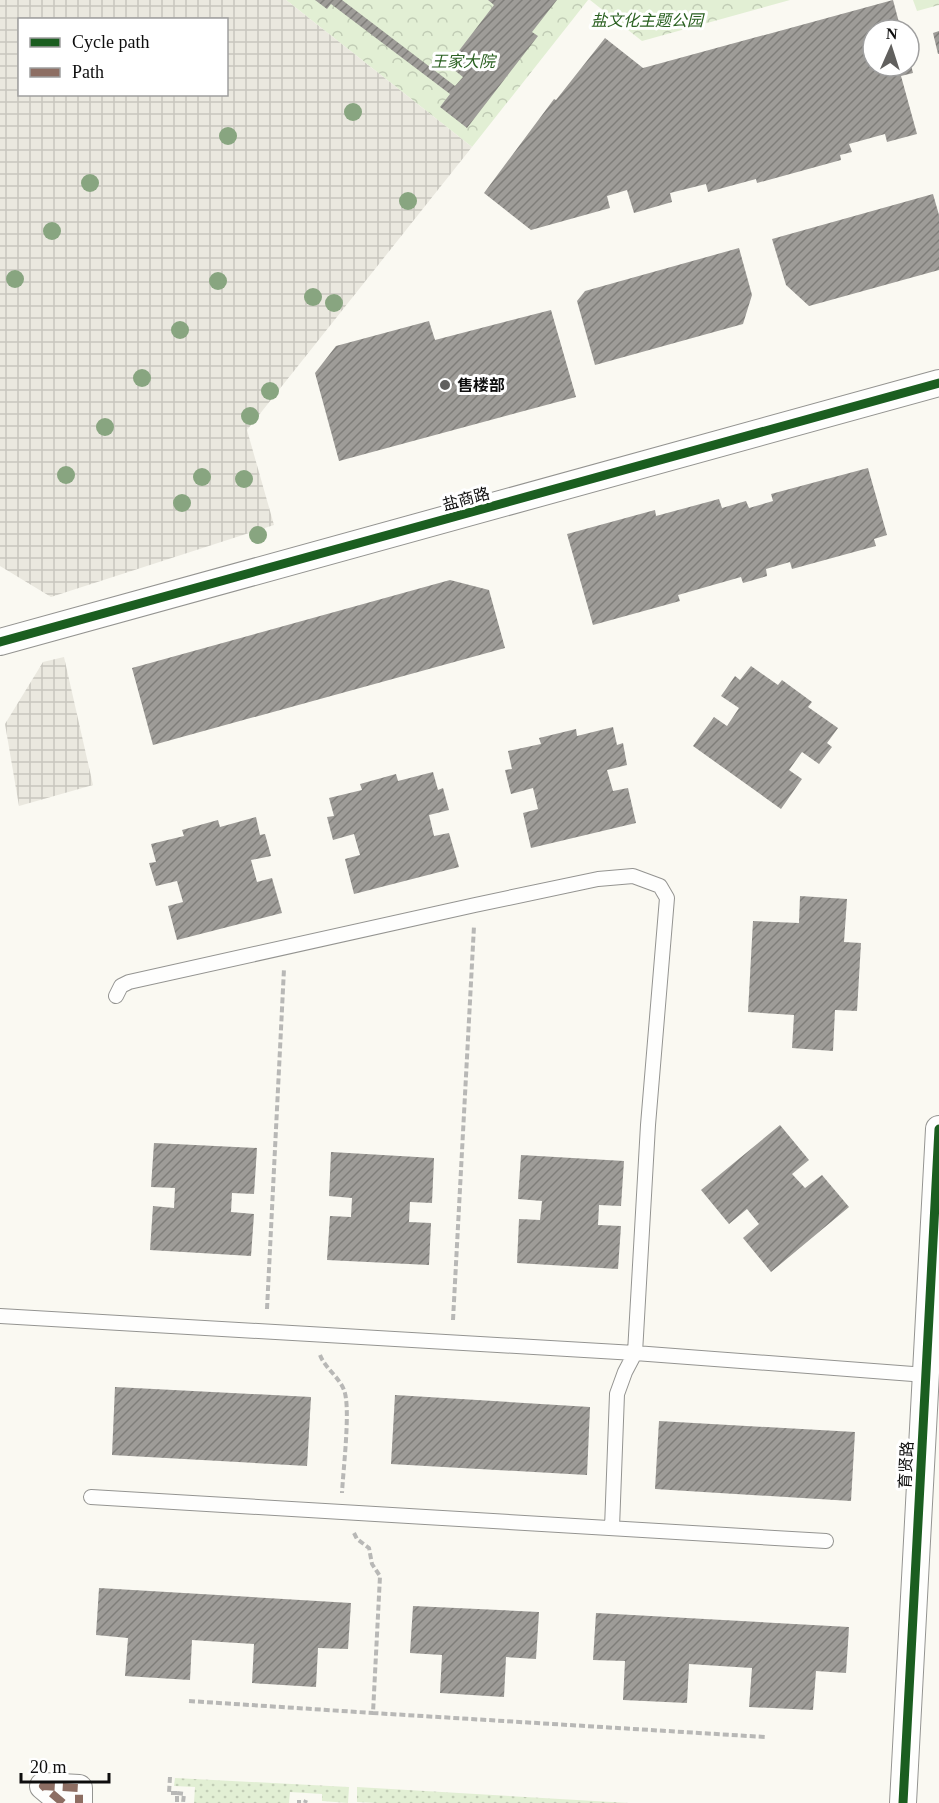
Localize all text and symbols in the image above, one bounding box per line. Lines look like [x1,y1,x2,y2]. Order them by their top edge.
park label: 盐文化主题公园 [591,12,705,29]
legend [18,18,228,96]
north arrow [861,18,921,78]
text: N [886,25,898,42]
text: Cycle path [72,32,149,52]
park label: 王家大院 [431,53,498,70]
text: Path [72,62,104,82]
place label: 售楼部 [457,377,505,394]
marker: 售楼部 [438,378,452,392]
street label: 盐商路 [441,485,491,513]
street label: 育贤路 [896,1441,916,1489]
scale bar [21,1746,110,1784]
text: 20 m [30,1757,67,1777]

